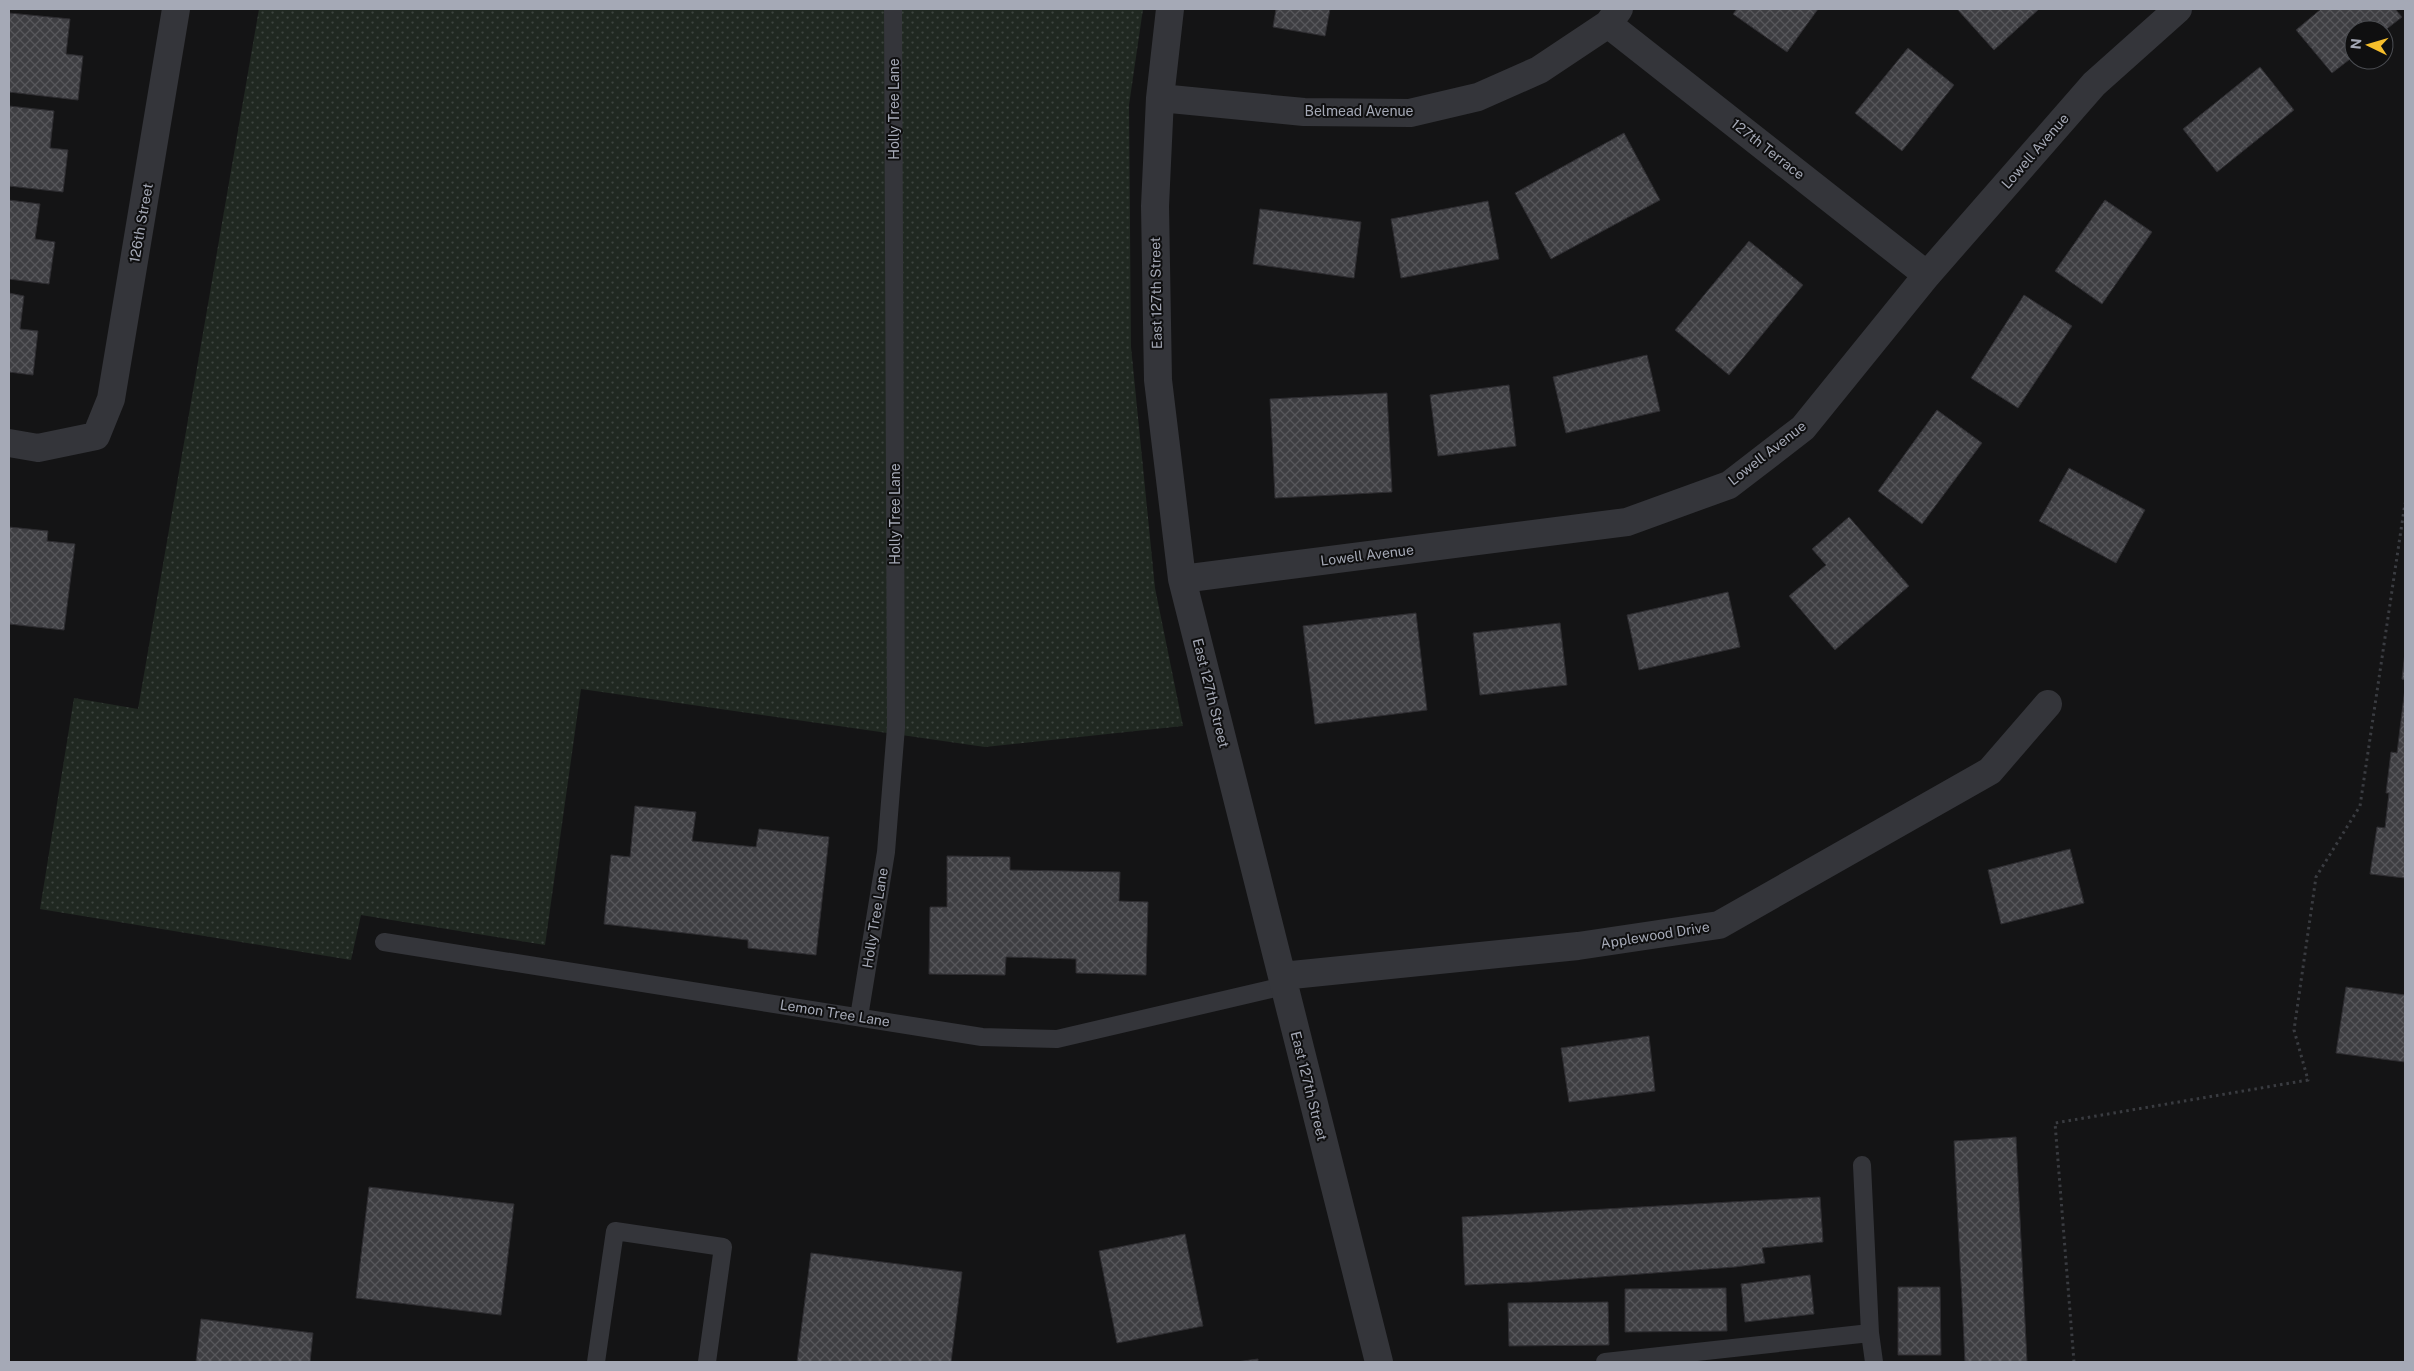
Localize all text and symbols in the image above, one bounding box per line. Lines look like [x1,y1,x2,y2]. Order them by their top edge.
north arrow [2344,20,2394,70]
text: N [2348,38,2364,50]
street label: Holly Tree Lane [886,58,902,160]
street label: Belmead Avenue [1304,103,1414,119]
street label: Lowell Avenue [1998,110,2072,192]
street label: 127th Terrace [1728,115,1808,183]
street label: 126th Street [126,182,156,264]
street label: East 127th Street [1147,237,1165,349]
street label: Lowell Avenue [1725,418,1809,488]
street label: Holly Tree Lane [887,463,903,565]
street label: Lowell Avenue [1319,541,1415,569]
street label: East 127th Street [1190,637,1232,749]
street label: Holly Tree Lane [859,867,891,969]
street label: Applewood Drive [1599,918,1711,952]
street label: Lemon Tree Lane [779,996,891,1030]
street label: East 127th Street [1288,1030,1330,1142]

